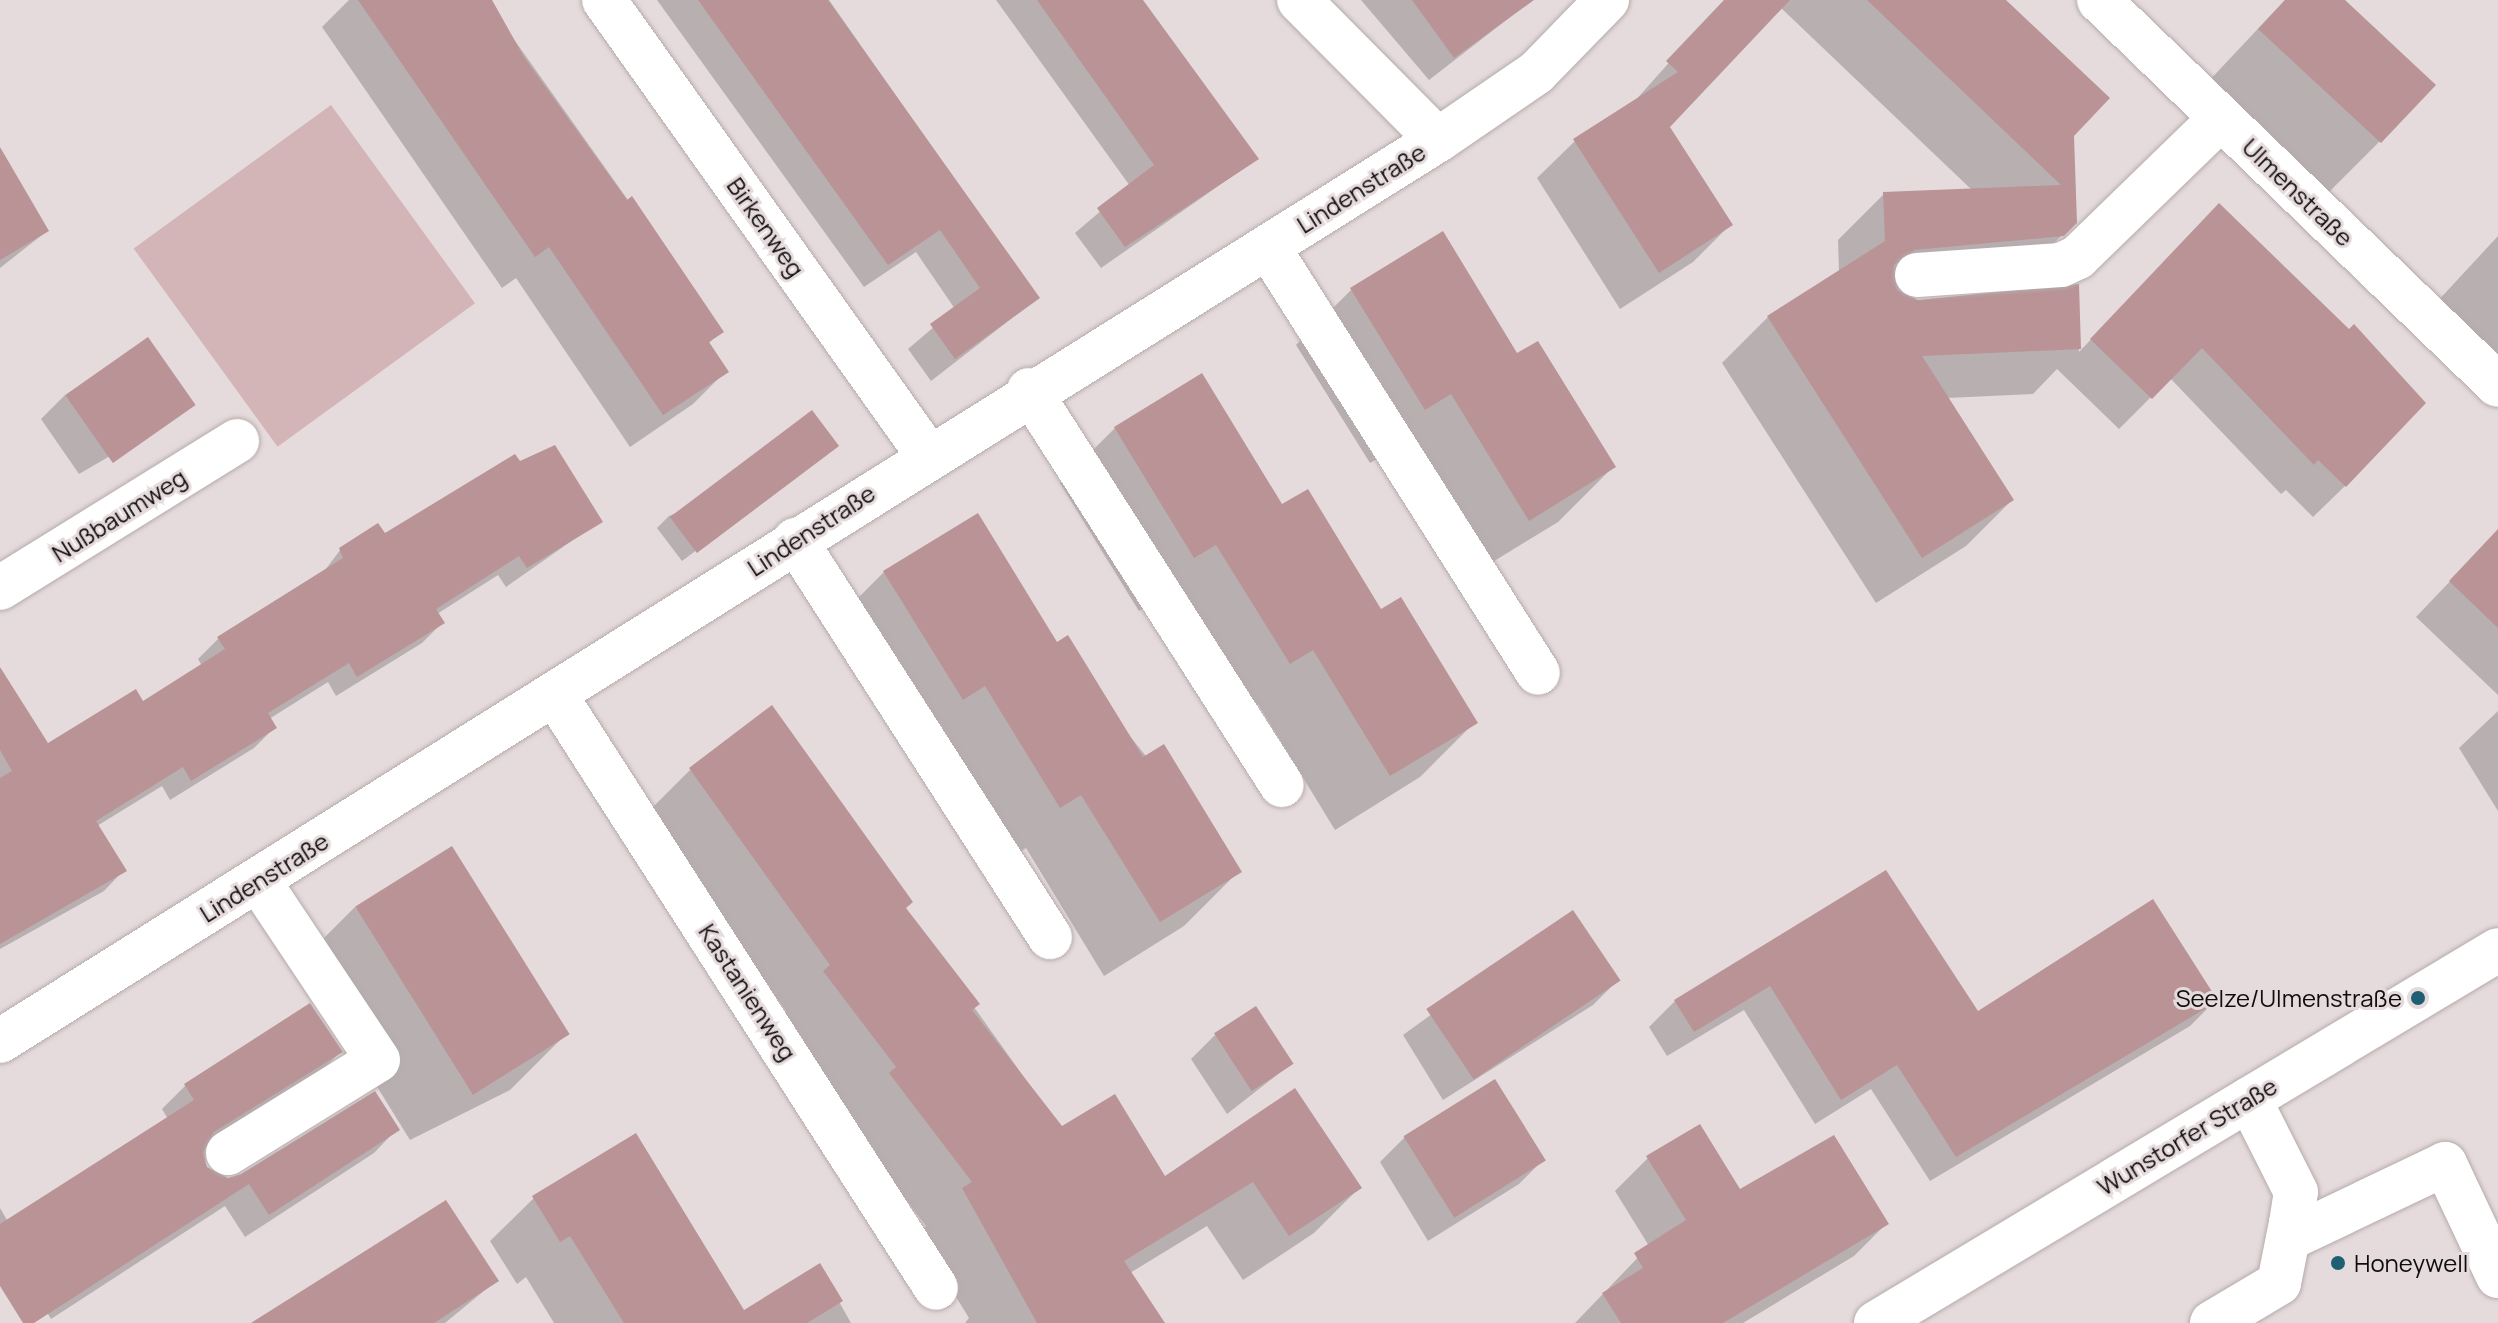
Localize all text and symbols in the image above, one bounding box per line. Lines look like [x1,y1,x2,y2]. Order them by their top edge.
street label: Ulmenstraße [2237,132,2359,252]
street label: Lindenstraße [1291,137,1431,239]
street label: Birkenweg [721,172,811,282]
street label: Nußbaumweg [46,462,192,568]
street label: Lindenstraße [742,478,880,582]
street label: Lindenstraße [194,826,334,928]
street label: Kastanienweg [693,918,803,1066]
place label: Seelze/Ulmenstraße [2176,984,2402,1012]
marker: Seelze/Ulmenstraße [2409,989,2427,1007]
street label: Wunstorfer Straße [2092,1071,2282,1201]
place label: Honeywell [2354,1249,2468,1277]
marker: Honeywell [2329,1254,2347,1272]

